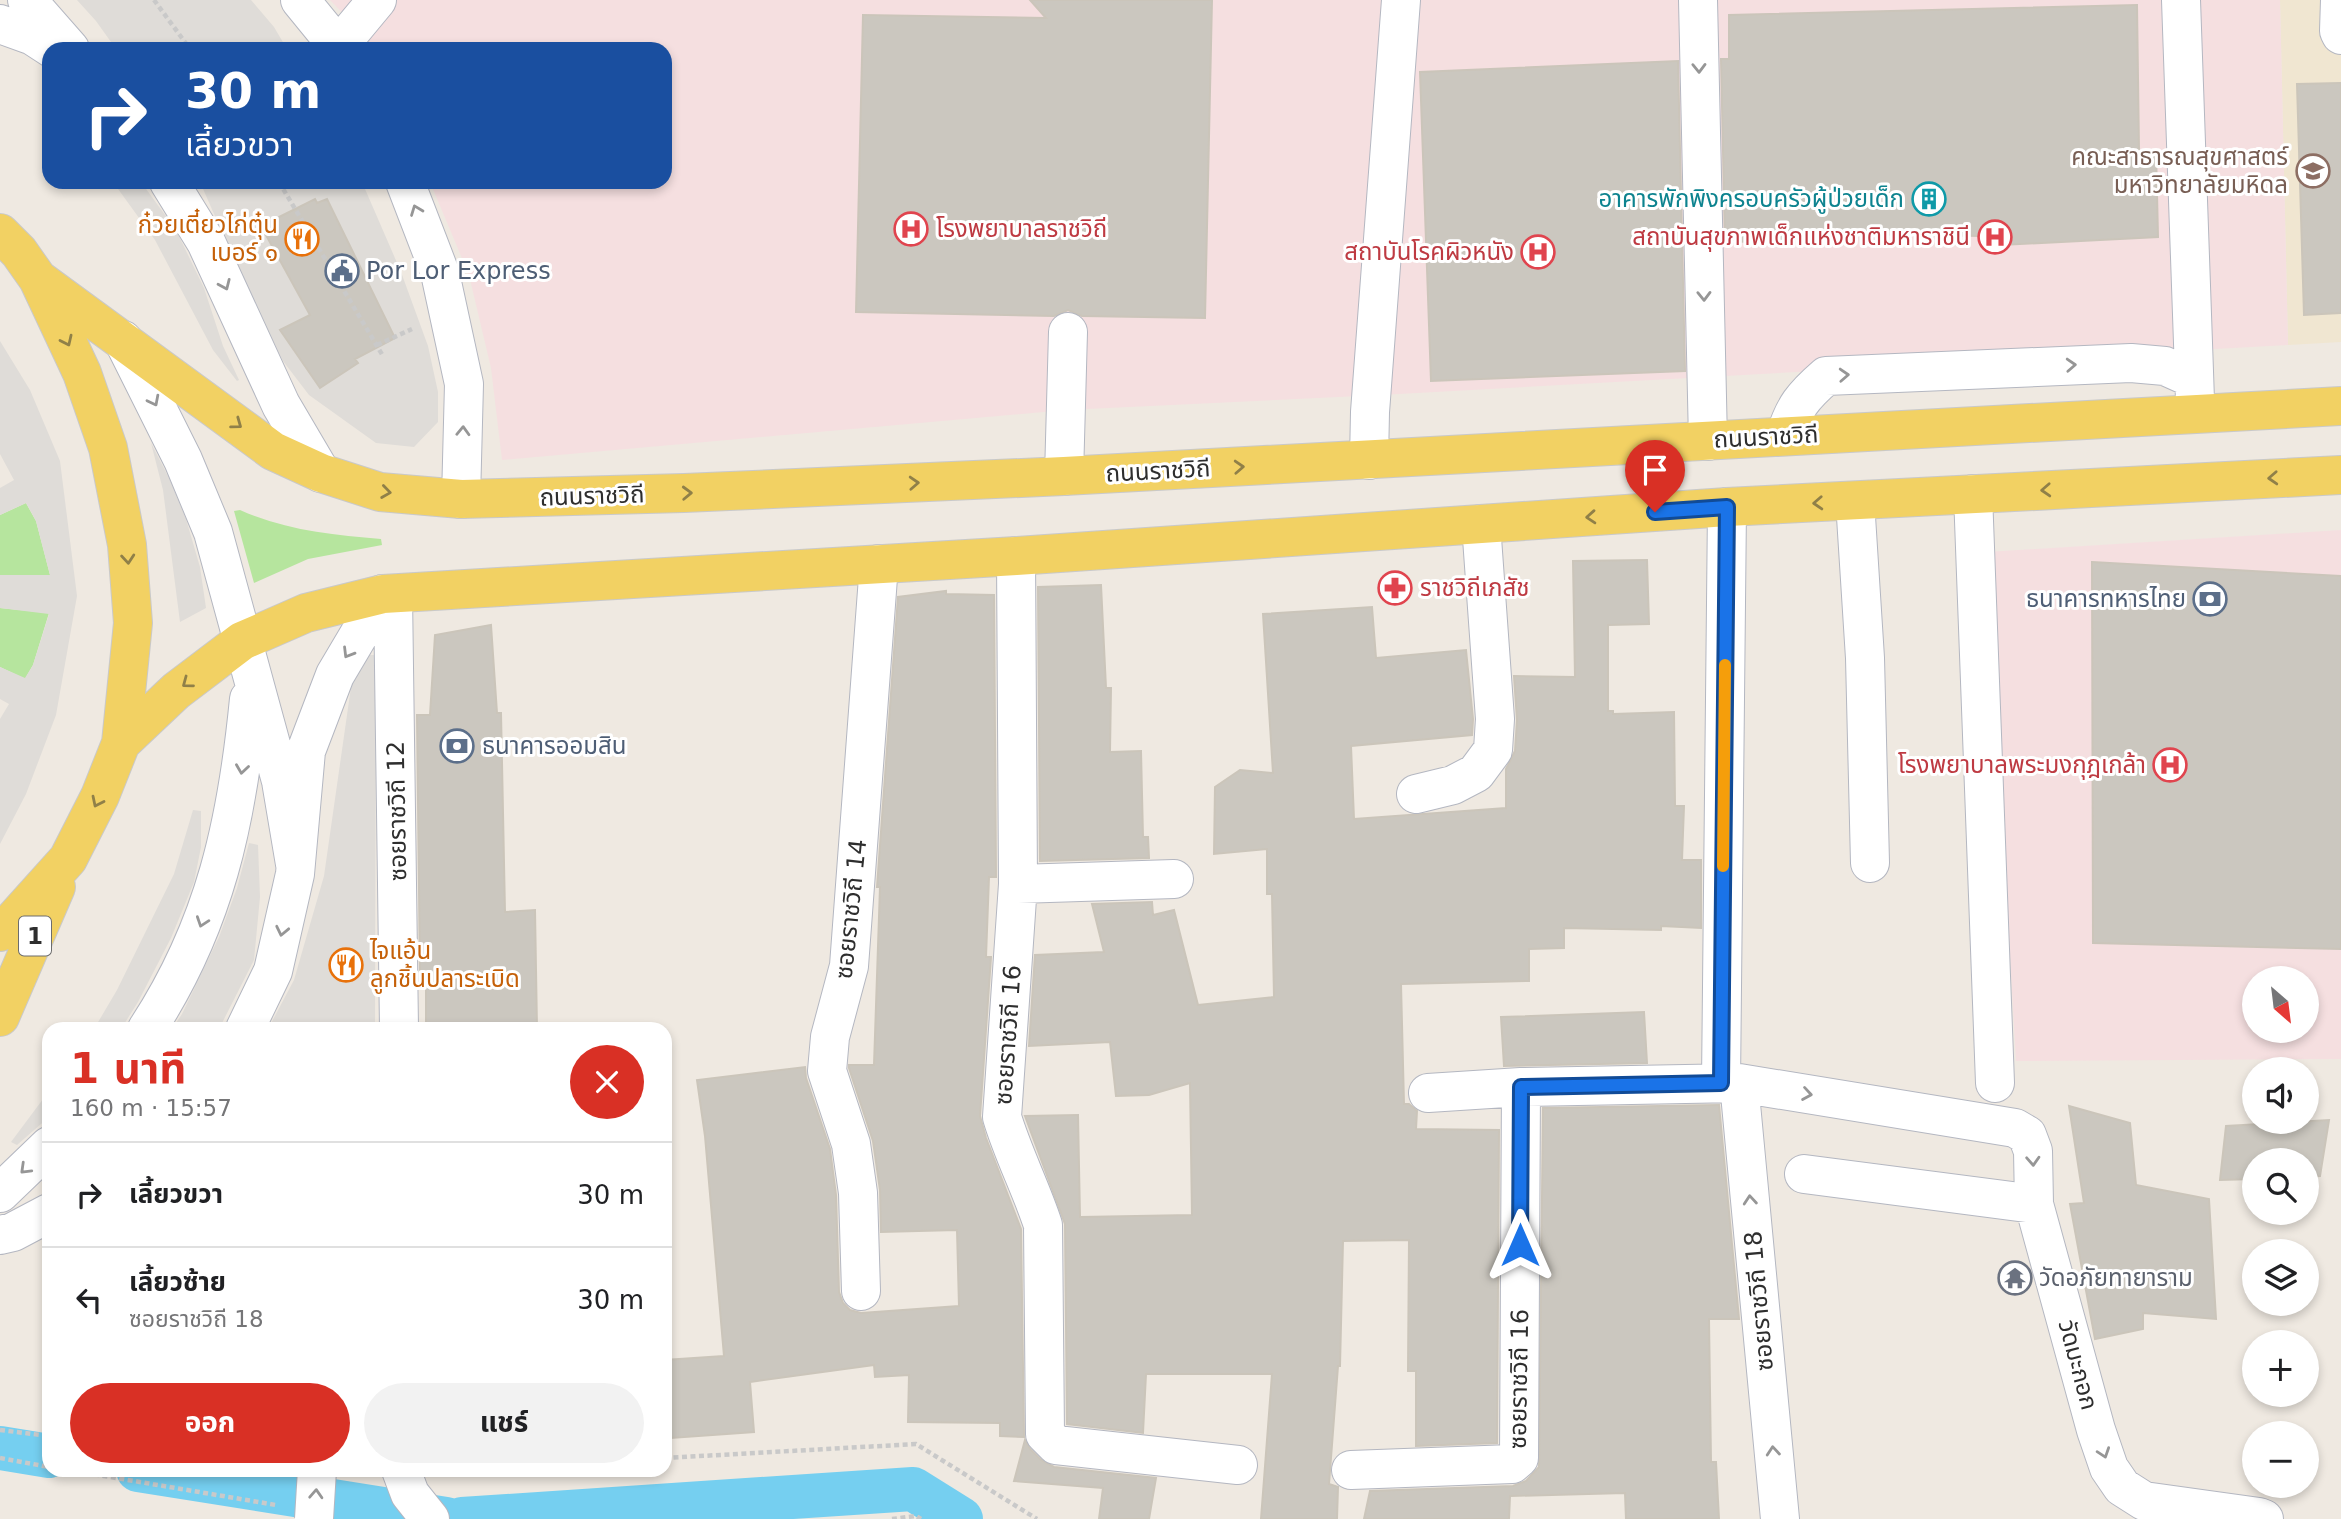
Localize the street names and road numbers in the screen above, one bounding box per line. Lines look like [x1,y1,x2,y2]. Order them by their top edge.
street label: ถนนราชวิถี [1713,420,1819,454]
street label: ถนนราชวิถี [1105,454,1211,488]
street label: ถนนราชวิถี [539,480,645,512]
street label: ซอยราชวิถี 12 [382,741,412,881]
street label: ซอยราชวิถี 14 [830,838,872,980]
road number: 1 [19,917,51,956]
street label: ซอยราชวิถี 16 [989,964,1027,1106]
street label: ซอยราชวิถี 18 [1739,1230,1779,1372]
street label: ซอยราชวิถี 16 [1504,1309,1534,1449]
street label: วัดมะกอก [2053,1317,2103,1413]

